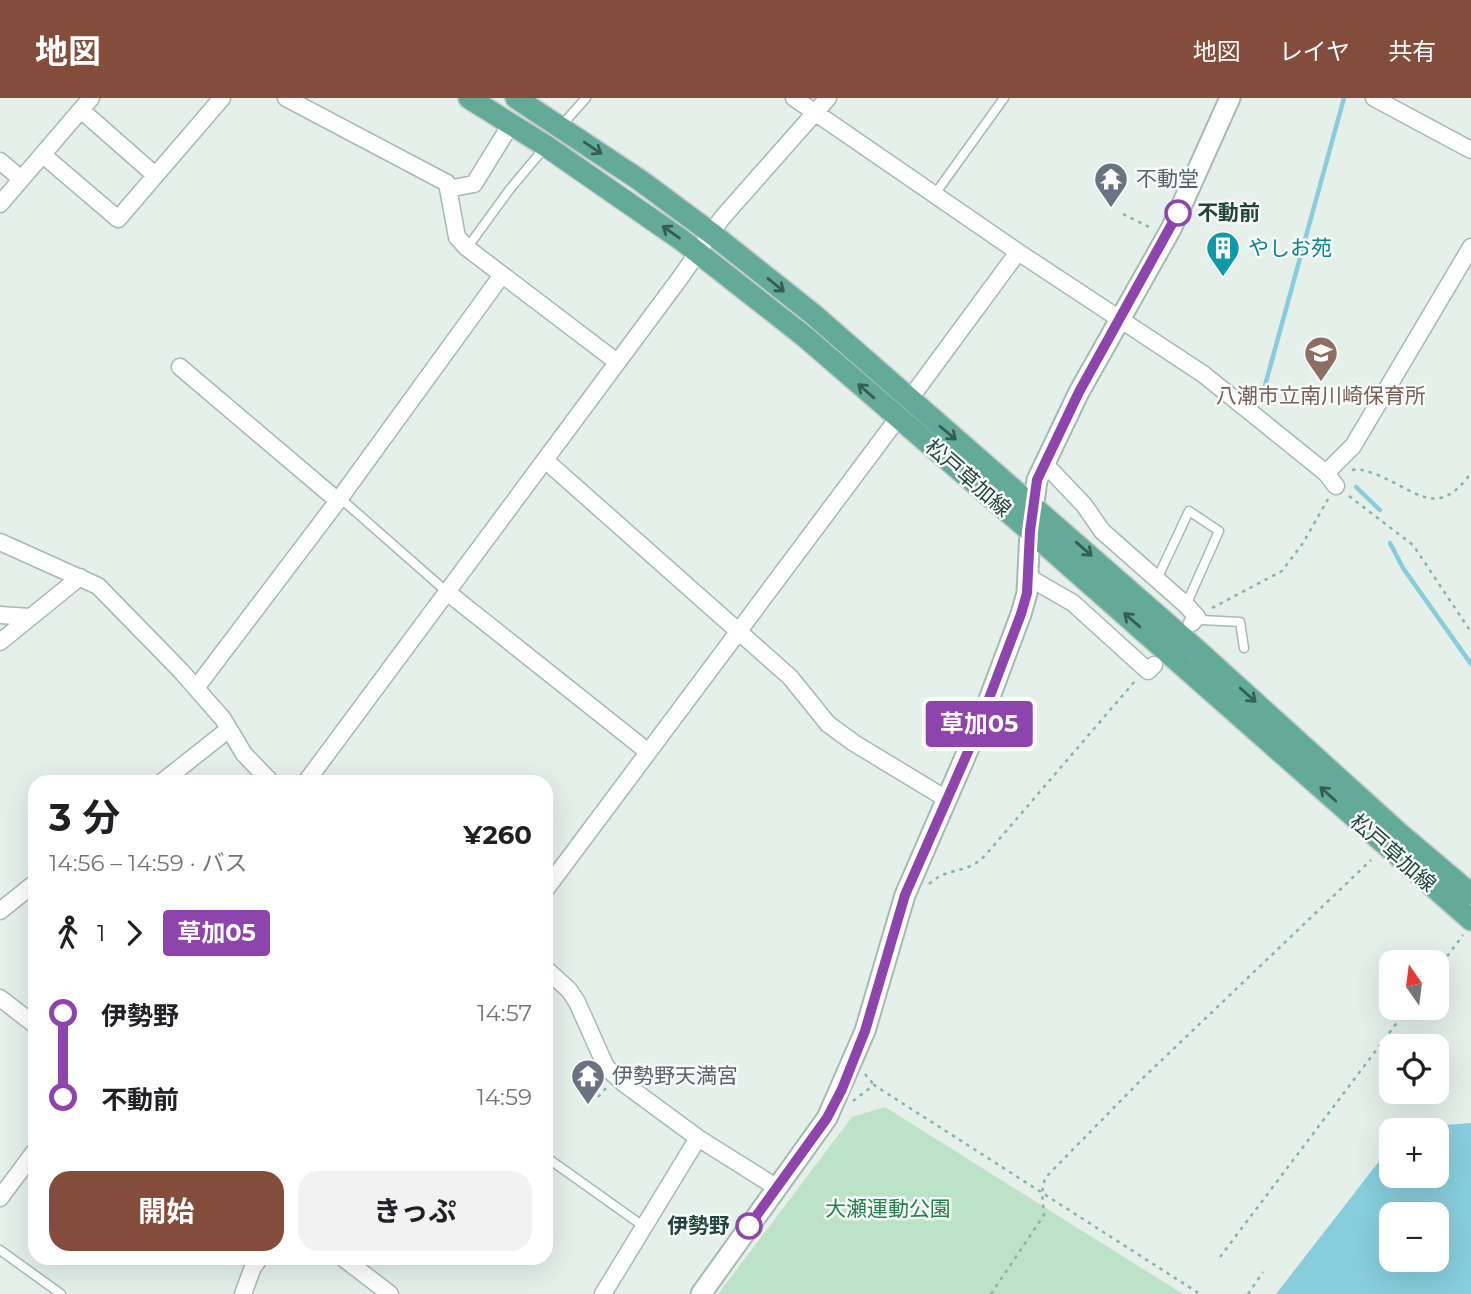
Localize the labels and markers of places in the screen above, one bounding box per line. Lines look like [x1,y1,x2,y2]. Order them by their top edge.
temple icon: 不動堂 [1092,160,1130,209]
place label: 不動堂 [1136,166,1199,191]
marker: 不動前 [1165,200,1191,226]
place label: 不動前 [1197,200,1260,225]
building icon: やしお苑 [1204,229,1242,278]
place label: やしお苑 [1248,235,1332,260]
school or university icon: 八潮市立南川崎保育所 [1302,334,1340,383]
place label: 八潮市立南川崎保育所 [1216,383,1426,408]
temple icon: 伊勢野天満宮 [569,1057,607,1106]
place label: 伊勢野天満宮 [612,1063,738,1088]
place label: 伊勢野 [667,1213,730,1238]
marker: 伊勢野 [736,1213,762,1239]

